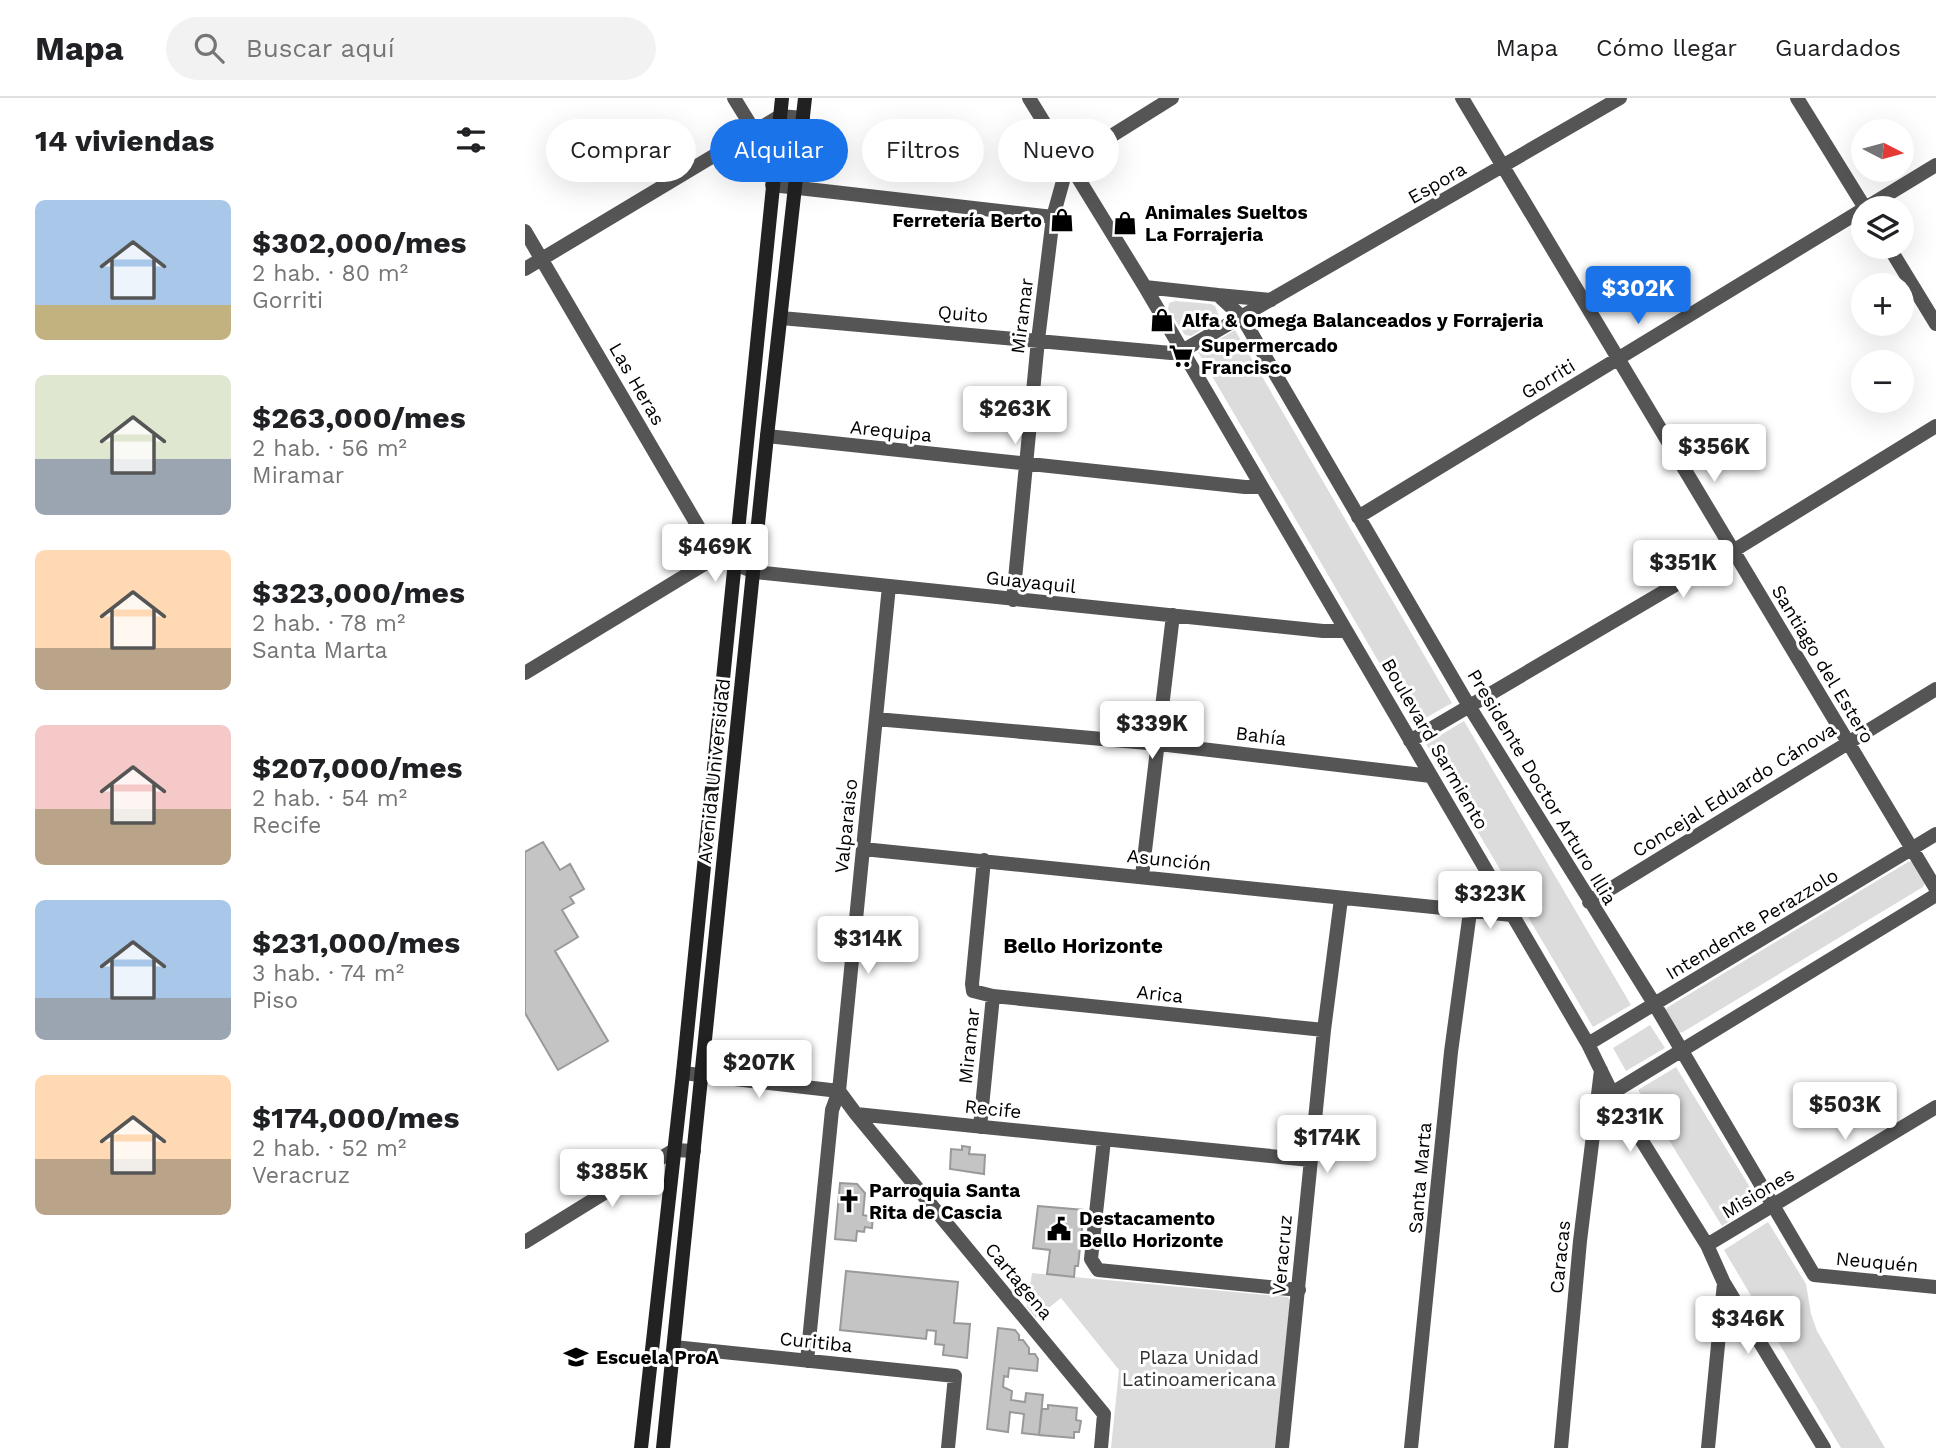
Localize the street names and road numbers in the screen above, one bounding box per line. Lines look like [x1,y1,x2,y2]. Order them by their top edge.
street label: Espora [1404,157,1471,209]
street label: Miramar [1006,277,1038,355]
street label: Quito [937,300,989,328]
street label: Las Heras [604,339,670,429]
street label: Gorriti [1517,354,1579,404]
street label: Arequipa [849,415,933,447]
street label: Guayaquil [985,566,1077,598]
street label: Santiago del Estero [1767,581,1879,747]
street label: Boulevard Sarmiento [1377,654,1493,834]
street label: Presidente Doctor Arturo Illia [1462,665,1622,909]
street label: Avenida Universidad [693,677,735,865]
street label: Concejal Eduardo Cánova [1628,718,1840,862]
street label: Bahía [1234,721,1288,751]
street label: Valparaiso [830,777,862,875]
street label: Asunción [1126,844,1212,876]
street label: Intendente Perazzolo [1662,863,1842,985]
street label: Arica [1136,980,1185,1008]
street label: Miramar [954,1007,984,1085]
street label: Recife [963,1095,1023,1123]
street label: Santa Marta [1404,1121,1436,1235]
street label: Misiones [1718,1162,1798,1224]
street label: Veracruz [1267,1214,1297,1296]
street label: Caracas [1545,1219,1575,1295]
street label: Cartagena [980,1238,1058,1324]
street label: Neuquén [1835,1247,1919,1277]
street label: Curitiba [778,1327,854,1357]

